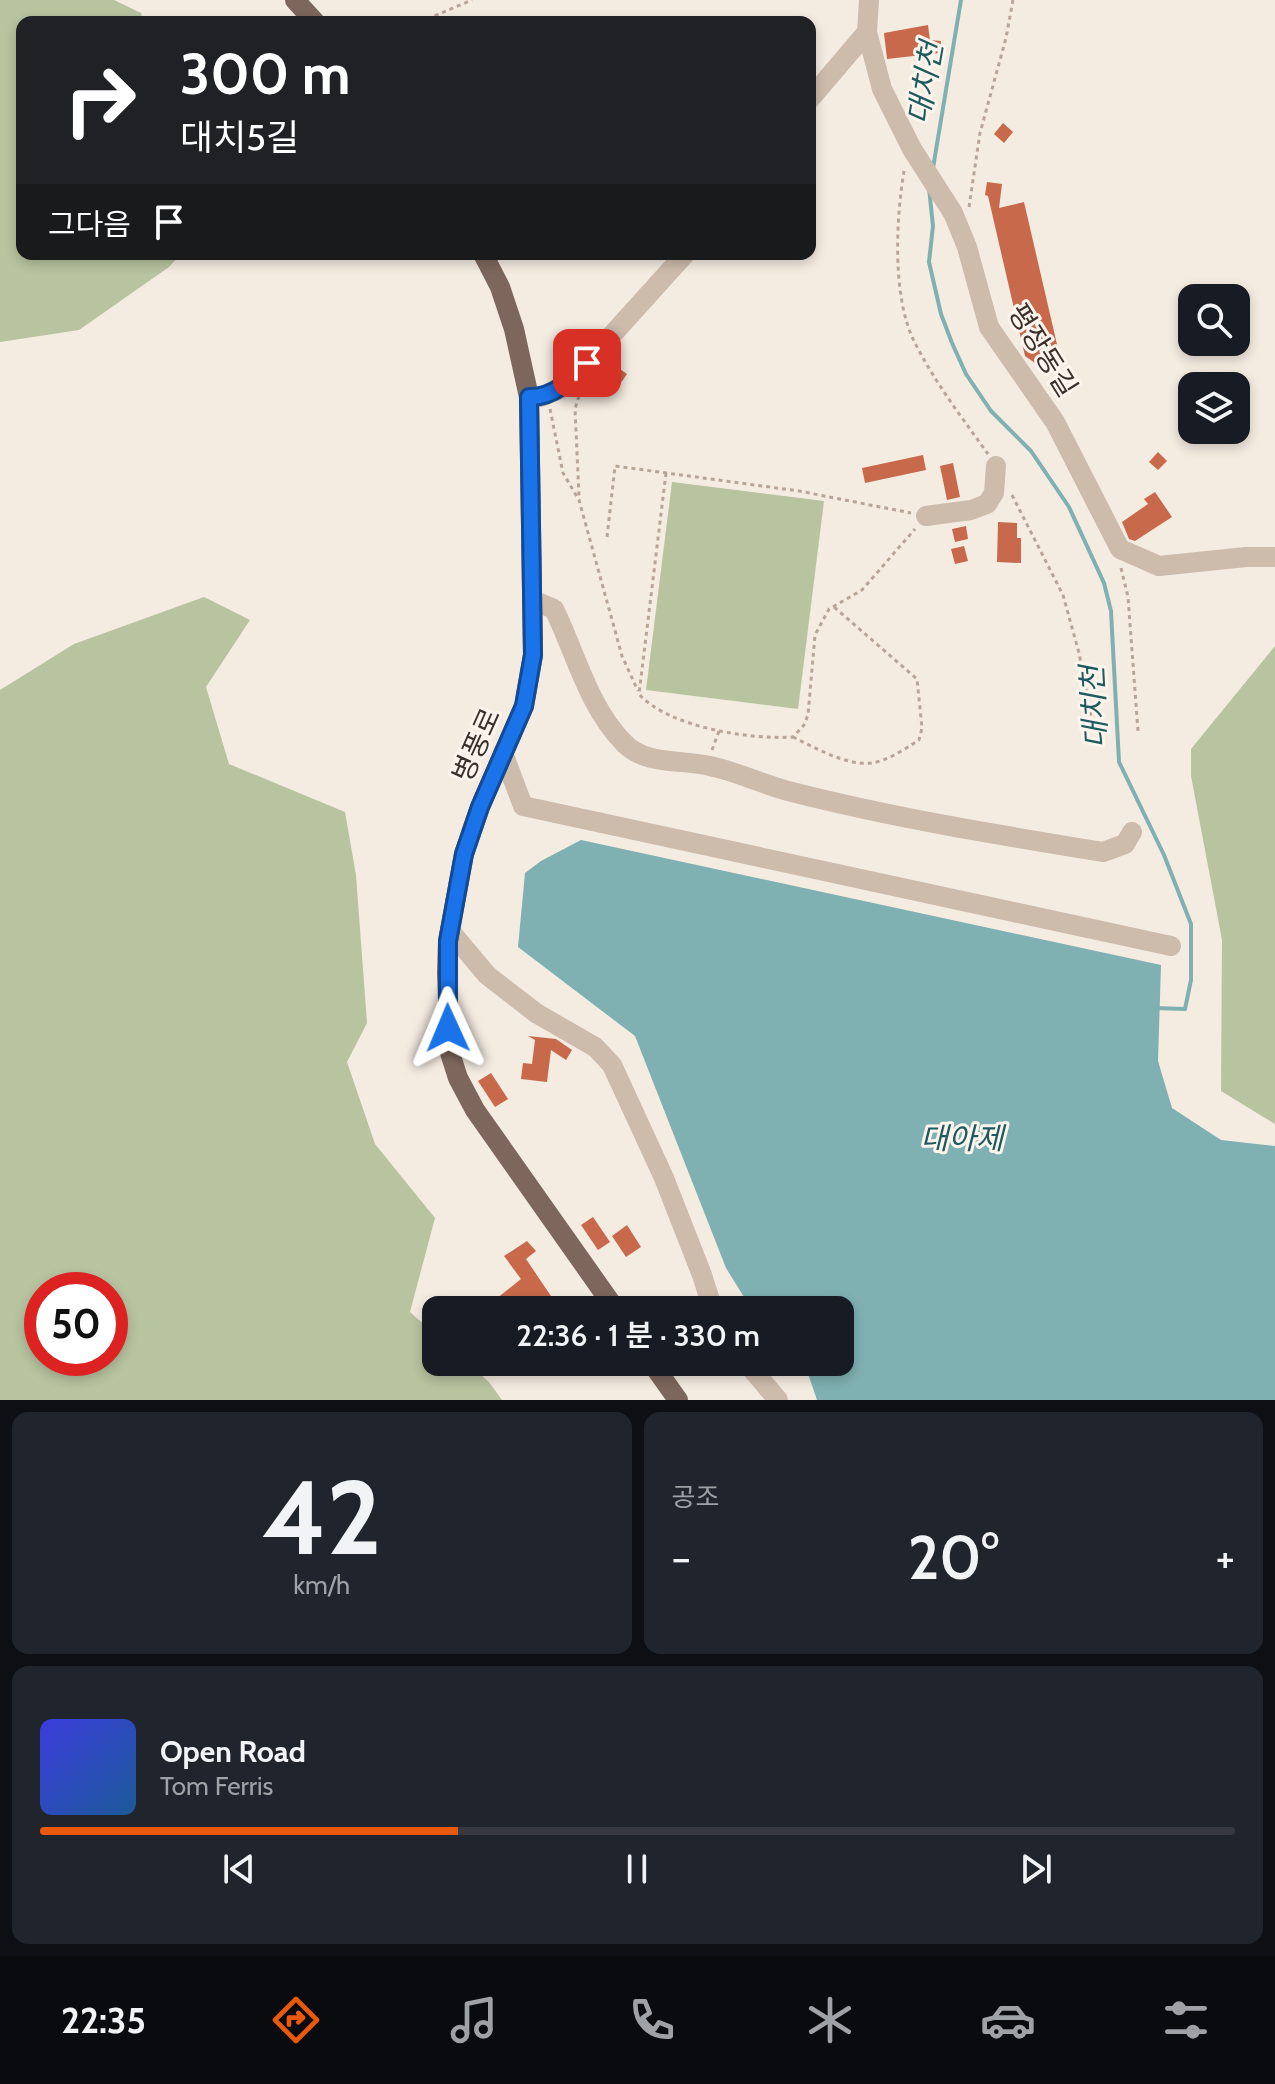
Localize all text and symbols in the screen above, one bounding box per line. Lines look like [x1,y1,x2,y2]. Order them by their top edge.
water label: 대치천 [900,36,951,127]
text: 300 m [180,40,351,108]
icon: right [48,48,152,152]
text: 대치5길 [180,115,299,159]
icon: arrive [147,200,191,244]
text: 그다음 [48,206,131,243]
map controls [1178,284,1250,444]
button: search [1178,284,1250,356]
street label: 평장동길 [1001,297,1085,403]
pin [553,329,621,397]
icon: arrive [565,341,609,385]
button: layers [1178,372,1250,444]
water label: 대치천 [1073,661,1115,749]
street label: 병풍로 [445,703,507,787]
position arrow [406,986,490,1070]
water label: 대아제 [921,1120,1007,1157]
speed limit sign: 50 [24,1272,128,1376]
text: 22:36 · 1 분 · 330 m [516,1317,760,1354]
text: 42 [262,1454,382,1580]
text: 공조 [672,1481,719,1513]
text: 20° [908,1521,999,1594]
text: − [672,1531,691,1584]
text: + [1216,1531,1235,1584]
text: km/h [293,1569,350,1601]
text: Open Road [160,1733,306,1770]
text: Tom Ferris [160,1770,273,1802]
icon: previous [217,1847,261,1891]
icon: pause [615,1847,659,1891]
icon: next [1014,1847,1058,1891]
icon: directions [268,1992,324,2048]
icon: music [446,1992,502,2048]
icon: phone [624,1992,680,2048]
icon: climate [802,1992,858,2048]
icon: car [980,1992,1036,2048]
icon: filters [1158,1992,1214,2048]
text: 22:35 [61,1998,146,2042]

